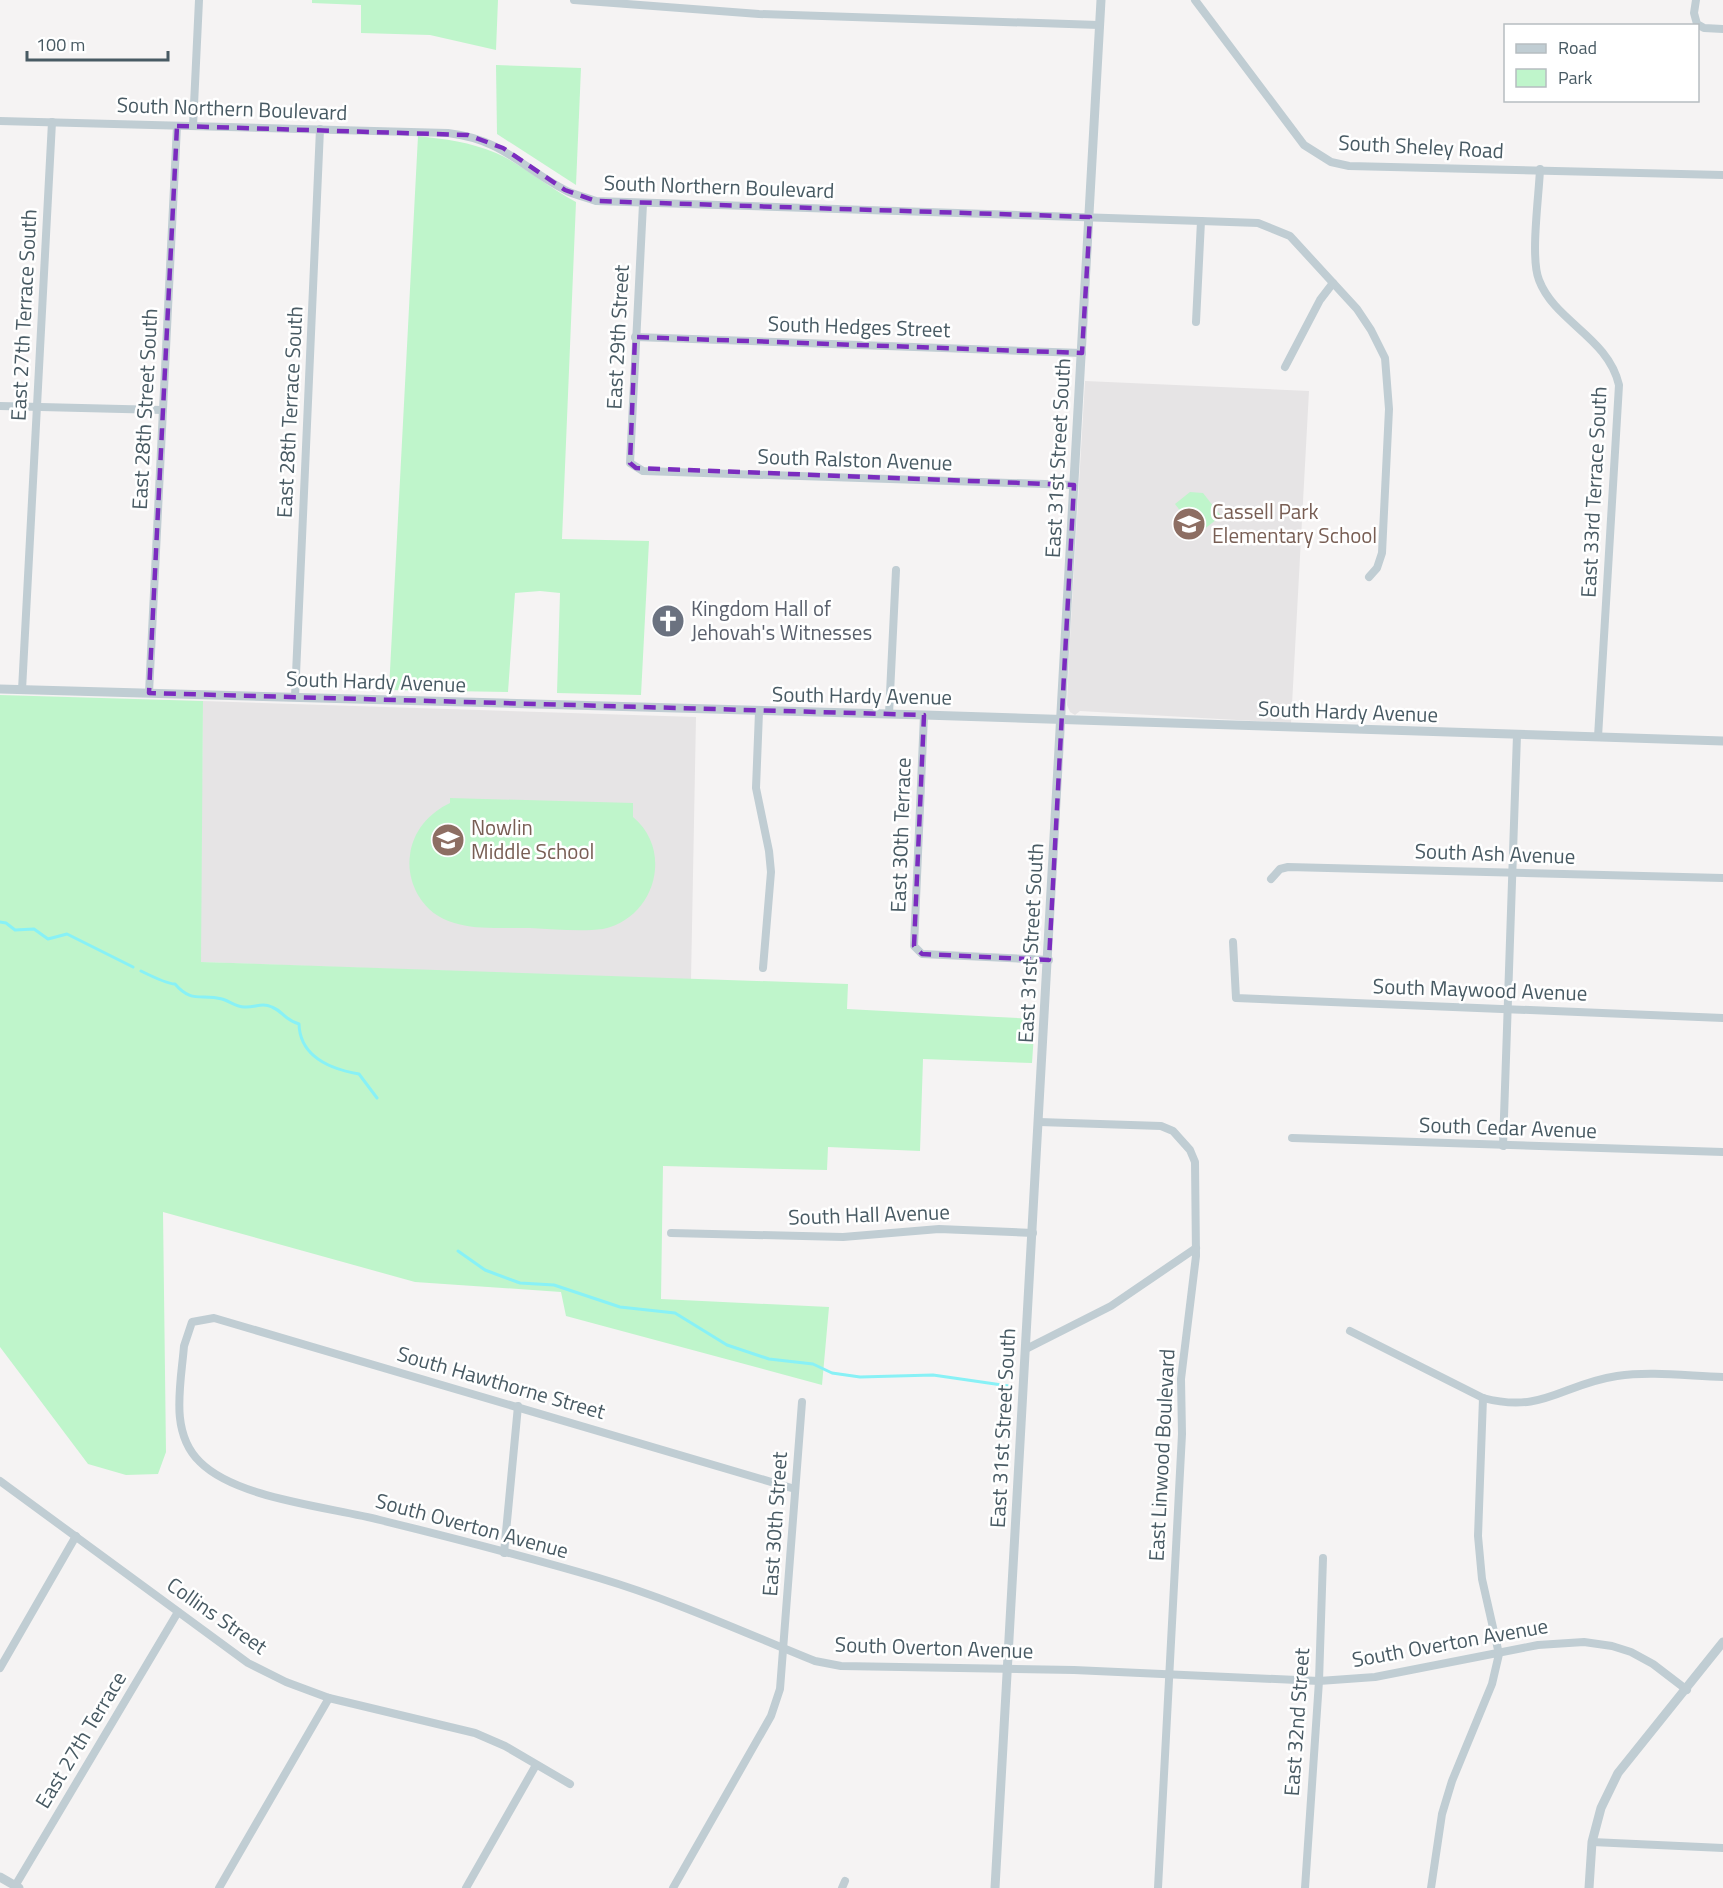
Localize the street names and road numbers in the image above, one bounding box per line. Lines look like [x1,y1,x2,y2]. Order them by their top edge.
street label: South Northern Boulevard [116,88,348,128]
street label: South Sheley Road [1338,126,1505,166]
street label: South Northern Boulevard [603,166,835,206]
street label: East 27th Terrace South [1,208,45,422]
street label: East 29th Street [597,263,637,410]
street label: East 28th Terrace South [267,305,311,519]
street label: East 28th Street South [123,307,165,511]
street label: South Hedges Street [767,307,951,345]
street label: East 31st Street South [1036,357,1078,559]
street label: East 33rd Terrace South [1571,386,1615,598]
street label: South Ralston Avenue [757,440,953,478]
street label: South Hardy Avenue [285,662,467,700]
street label: South Hardy Avenue [772,677,952,713]
street label: South Hardy Avenue [1257,692,1439,730]
street label: East 30th Terrace [881,757,919,913]
street label: South Ash Avenue [1414,834,1576,872]
street label: East 31st Street South [1009,842,1051,1044]
street label: South Maywood Avenue [1372,969,1588,1009]
street label: South Cedar Avenue [1419,1108,1598,1146]
street label: South Hall Avenue [788,1195,950,1233]
street label: East 31st Street South [981,1327,1023,1529]
street label: South Hawthorne Street [393,1337,610,1427]
street label: East Linwood Boulevard [1139,1348,1183,1562]
street label: East 30th Street [753,1450,795,1597]
street label: South Overton Avenue [372,1484,572,1566]
street label: Collins Street [161,1569,275,1662]
street label: South Overton Avenue [1349,1609,1550,1675]
street label: South Overton Avenue [834,1628,1034,1666]
street label: East 32nd Street [1275,1646,1317,1797]
street label: East 27th Terrace [26,1665,134,1814]

